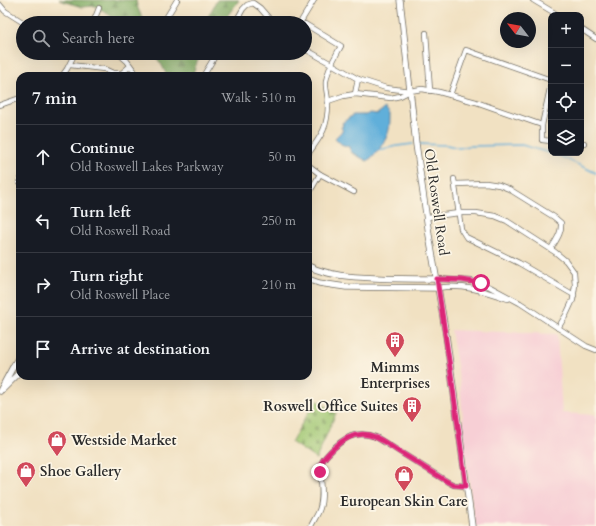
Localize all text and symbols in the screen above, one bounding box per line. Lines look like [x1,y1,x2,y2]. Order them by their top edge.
north arrow [500,12,536,48]
map controls [548,12,584,156]
button: + [548,12,584,48]
search box [16,16,312,60]
icon: search [30,27,52,49]
text: Search here [62,28,135,48]
button: − [548,48,584,84]
button: locate [548,84,584,120]
text: 7 min [32,87,77,110]
text: Walk · 510 m [221,89,296,107]
button: layers [548,120,584,156]
text: Continue [70,138,135,158]
icon: ahead [32,146,54,168]
street label: Old Roswell Road [420,147,454,257]
text: 50 m [268,148,296,166]
text: Old Roswell Lakes Parkway [70,158,224,176]
text: Turn left [70,202,131,222]
icon: left [32,210,54,232]
text: 250 m [262,212,296,230]
text: Old Roswell Road [70,222,170,240]
text: Turn right [70,266,143,286]
icon: right [32,274,54,296]
route start [472,274,490,292]
text: 210 m [262,276,296,294]
text: Old Roswell Place [70,286,170,304]
building icon: Mimms Enterprises [384,330,406,358]
icon: arrive [32,338,54,360]
text: Arrive at destination [70,339,210,359]
place label: Mimms Enterprises [360,358,430,393]
building icon: Roswell Office Suites [401,395,423,423]
place label: Roswell Office Suites [263,397,398,416]
shop icon: Westside Market [46,429,68,457]
place label: Westside Market [70,431,177,450]
shop icon: Shoe Gallery [15,460,37,488]
place label: Shoe Gallery [40,462,122,481]
route end [311,463,329,481]
shop icon: European Skin Care [393,464,415,492]
place label: European Skin Care [340,492,468,511]

